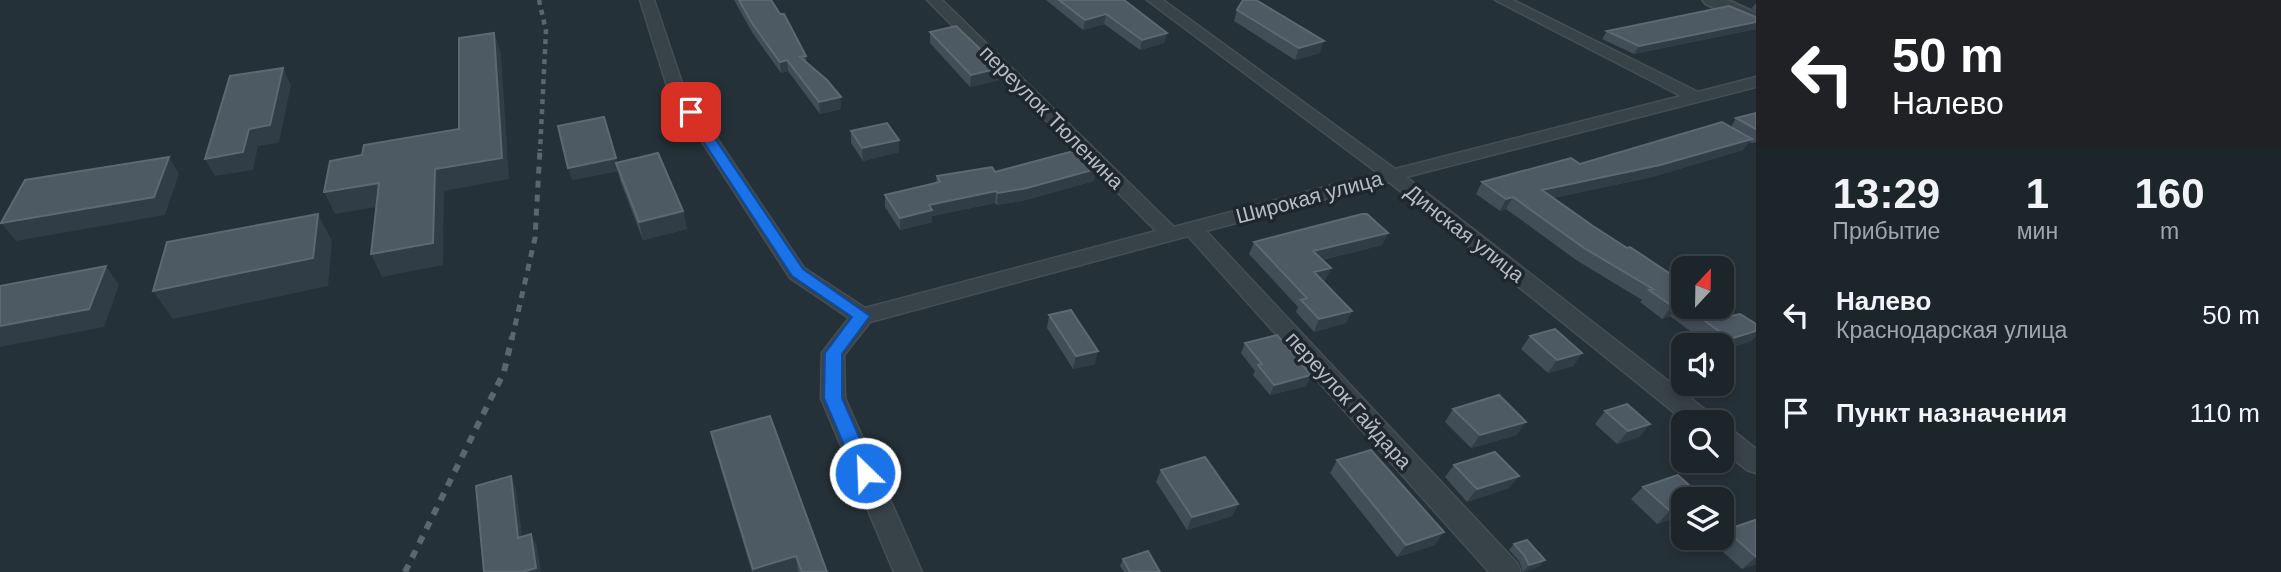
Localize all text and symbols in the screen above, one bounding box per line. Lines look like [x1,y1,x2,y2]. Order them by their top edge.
icon: left [1777,28,1868,119]
text: 50 m [1892,28,2004,82]
street label: переулок Тюленина [976,41,1129,194]
pin [661,82,721,142]
text: Налево [1892,85,2004,121]
icon: arrive [672,93,710,131]
street label: Широкая улица [1233,166,1385,228]
text: 13:29 [1833,170,1940,217]
text: 1 [2026,170,2049,217]
text: 160 [2135,170,2205,217]
street label: Динская улица [1401,180,1529,287]
text: Прибытие [1832,218,1940,244]
text: мин [2017,218,2058,244]
text: m [2160,218,2179,244]
north arrow [1671,256,1734,318]
map controls [1671,256,1734,550]
text: Налево [1836,286,1931,316]
icon: left [1777,296,1815,334]
text: 50 m [2202,300,2260,330]
text: Краснодарская улица [1836,317,2067,343]
street label: переулок Гайдара [1281,327,1417,473]
button: sound [1671,333,1734,396]
icon: arrive [1777,394,1815,432]
text: Пункт назначения [1836,398,2067,428]
text: 110 m [2190,398,2260,428]
button: search [1671,410,1734,473]
position arrow [828,436,902,510]
button: layers [1671,487,1734,550]

